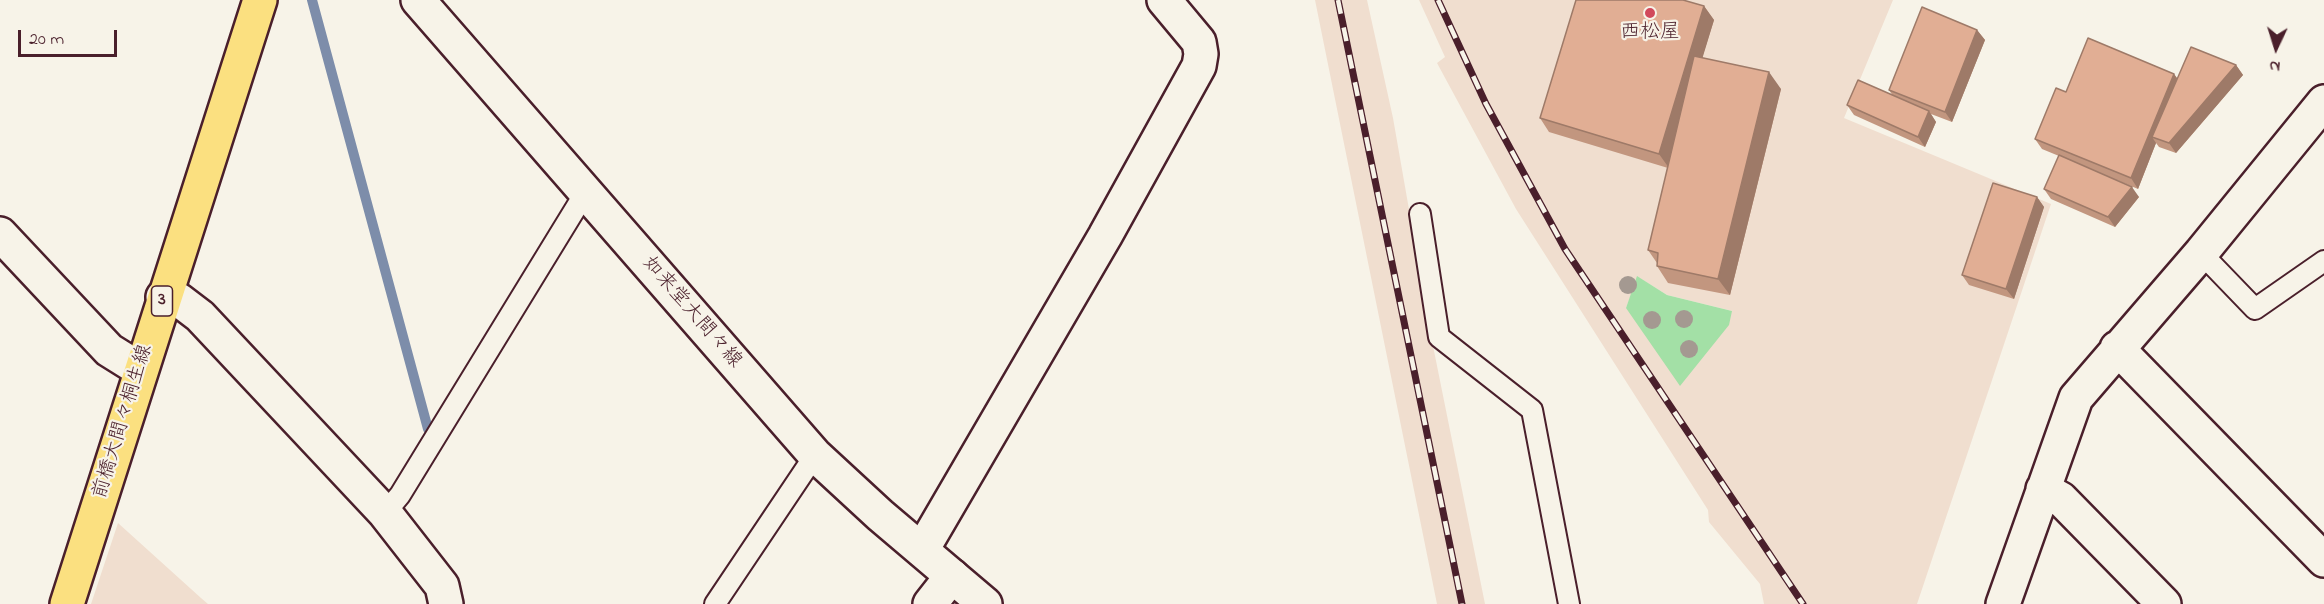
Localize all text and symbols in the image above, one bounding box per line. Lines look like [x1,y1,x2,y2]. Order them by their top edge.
marker: 西松屋 [1643,6,1657,20]
scale bar [21,18,120,56]
north arrow [2246,18,2306,78]
place label: 西松屋 [1620,22,1680,46]
text: 20 m [29,27,64,53]
text: N [2269,54,2281,78]
street label: 如来堂大間々線 [636,252,746,374]
road number: 3 [152,286,172,316]
street label: 前橋大間々桐生線 [89,342,159,502]

